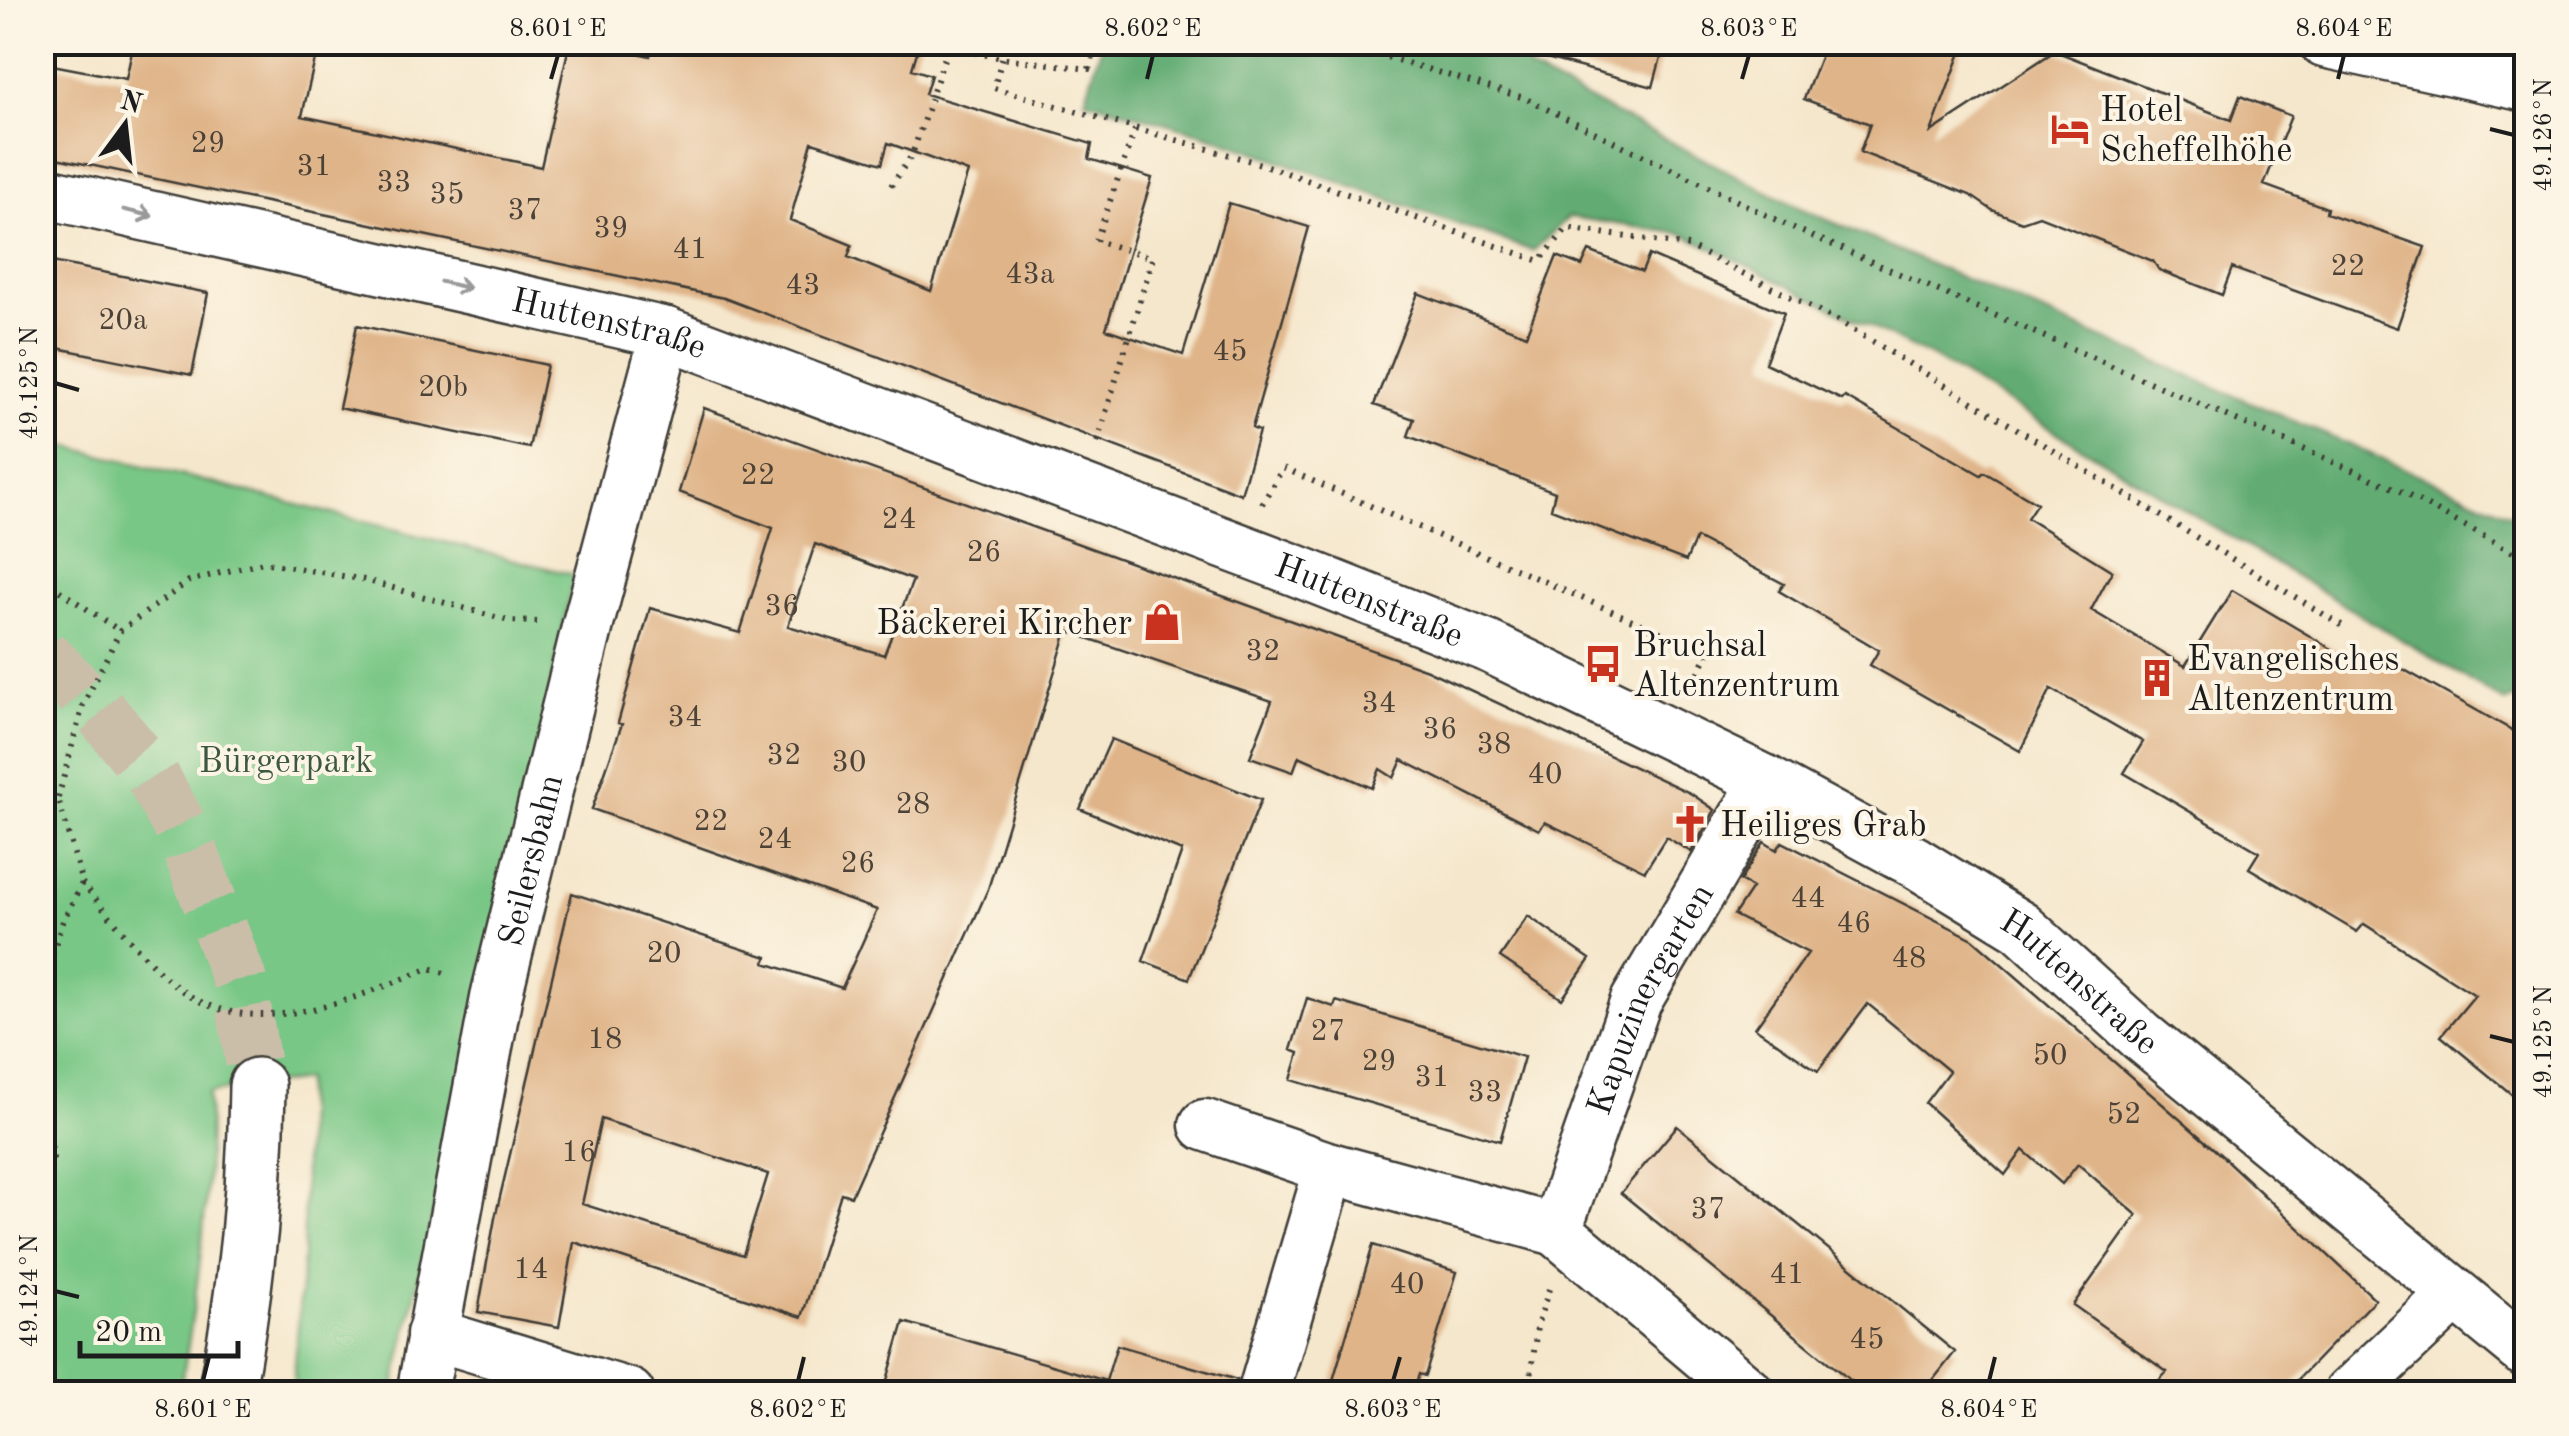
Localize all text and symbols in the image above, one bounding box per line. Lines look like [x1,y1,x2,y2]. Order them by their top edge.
text: 8.601°E [510,17,606,42]
text: 8.602°E [1105,17,1201,42]
text: 8.603°E [1701,17,1797,42]
text: 8.604°E [2296,17,2392,42]
north arrow [75,75,175,175]
text: 49.126°N [2532,78,2557,192]
text: N [117,87,145,120]
place label: Hotel Scheffelhöhe [2100,94,2292,169]
hotel icon: Hotel Scheffelhöhe [2049,108,2091,150]
house number: 29 [191,129,225,159]
house number: 31 [297,152,331,182]
house number: 33 [377,168,411,198]
house number: 35 [430,180,464,210]
house number: 37 [508,196,542,226]
one-way arrow [121,205,153,224]
house number: 39 [594,214,628,244]
house number: 41 [673,235,707,265]
house number: 22 [2331,252,2365,282]
house number: 43a [1005,260,1055,290]
house number: 43 [786,271,820,301]
one-way arrow [438,277,470,295]
street label: Huttenstraße [508,284,711,367]
house number: 20a [98,306,148,336]
text: 49.125°N [18,326,43,440]
house number: 45 [1213,337,1247,367]
house number: 20b [418,373,468,403]
house number: 22 [741,461,775,491]
house number: 24 [882,505,916,535]
house number: 26 [967,538,1001,568]
street label: Huttenstraße [1270,549,1468,655]
house number: 36 [765,592,799,622]
shop icon: Bäckerei Kircher [1141,601,1183,643]
place label: Bäckerei Kircher [876,607,1132,642]
place label: Bruchsal Altenzentrum [1633,629,1840,704]
house number: 32 [1246,637,1280,667]
bus stop icon: Bruchsal Altenzentrum [1582,643,1624,685]
place label: Evangelisches Altenzentrum [2187,643,2399,718]
building icon: Evangelisches Altenzentrum [2136,657,2178,699]
house number: 34 [1362,689,1396,719]
house number: 34 [668,703,702,733]
house number: 36 [1423,715,1457,745]
house number: 38 [1477,730,1511,760]
house number: 32 [767,741,801,771]
park label: Bürgerpark [199,745,373,780]
house number: 30 [832,748,866,778]
house number: 40 [1528,760,1562,790]
street label: Seilersbahn [494,771,570,950]
house number: 28 [896,790,930,820]
church icon: Heiliges Grab [1669,803,1711,845]
house number: 22 [694,807,728,837]
place label: Heiliges Grab [1720,809,1927,844]
house number: 24 [758,825,792,855]
house number: 26 [841,849,875,879]
street label: Kapuzinergarten [1583,878,1721,1120]
house number: 44 [1791,884,1825,914]
street label: Huttenstraße [1993,904,2164,1062]
house number: 46 [1837,909,1871,939]
house number: 20 [647,939,681,969]
house number: 48 [1892,944,1926,974]
text: 49.125°N [2532,985,2557,1099]
house number: 27 [1311,1017,1345,1047]
house number: 18 [588,1025,622,1055]
house number: 50 [2033,1041,2067,1071]
house number: 29 [1362,1047,1396,1077]
house number: 31 [1415,1063,1449,1093]
house number: 33 [1468,1078,1502,1108]
house number: 52 [2107,1100,2141,1130]
house number: 16 [562,1138,596,1168]
house number: 37 [1691,1195,1725,1225]
text: 49.124°N [18,1234,43,1348]
house number: 14 [514,1255,548,1285]
house number: 41 [1770,1260,1804,1290]
house number: 40 [1390,1270,1424,1300]
scale bar [80,1296,238,1358]
text: 20 m [95,1318,162,1348]
house number: 45 [1850,1325,1884,1355]
text: 8.601°E [155,1398,251,1423]
text: 8.602°E [750,1398,846,1423]
text: 8.603°E [1345,1398,1441,1423]
text: 8.604°E [1941,1398,2037,1423]

